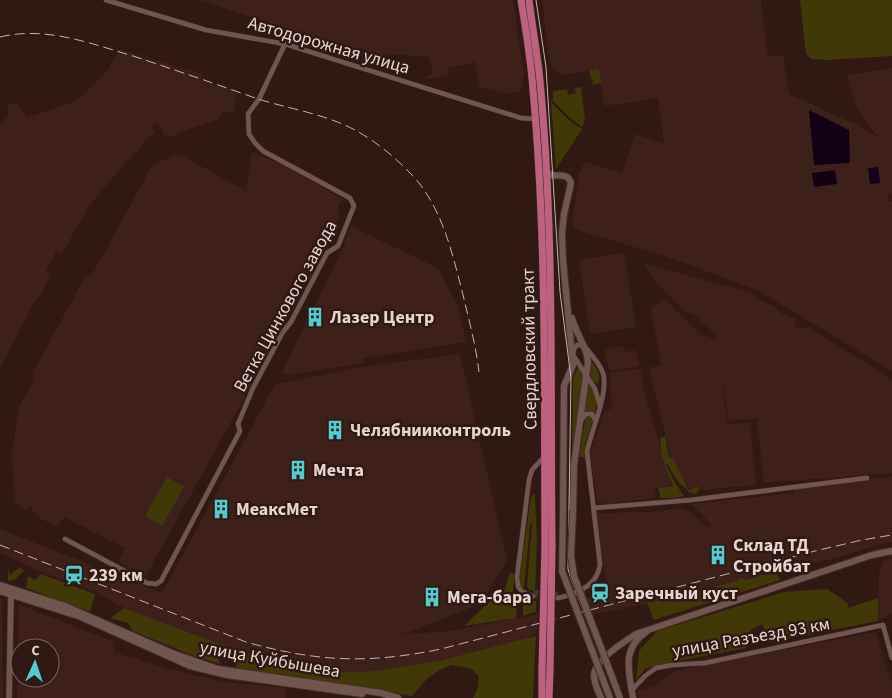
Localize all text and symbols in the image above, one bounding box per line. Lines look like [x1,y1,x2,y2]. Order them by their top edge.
street label: Автодорожная улица [245,10,413,81]
street label: Ветка Цинкового завода [228,216,343,397]
street label: Свердловский тракт [516,268,543,430]
place label: Лазер Центр [329,305,434,330]
building icon: Лазер Центр [304,306,326,328]
place label: Челябнииконтроль [350,418,511,443]
building icon: Челябнииконтроль [324,419,346,441]
place label: Мечта [313,458,364,483]
building icon: Мечта [287,459,309,481]
place label: МеаксМет [236,497,318,522]
building icon: МеаксМет [210,498,232,520]
place label: Склад ТД Стройбат [733,533,811,579]
building icon: Склад ТД Стройбат [707,544,729,566]
place label: 239 км [89,563,143,588]
station icon: 239 км [63,564,85,586]
place label: Заречный куст [615,581,738,606]
station icon: Заречный куст [589,582,611,604]
place label: Мега-бара [447,585,532,610]
building icon: Мега-бара [421,586,443,608]
street label: улица Разъезд 93 км [670,611,832,664]
street label: улица Куйбышева [198,635,342,684]
north arrow [10,638,60,688]
text: С [31,641,40,661]

